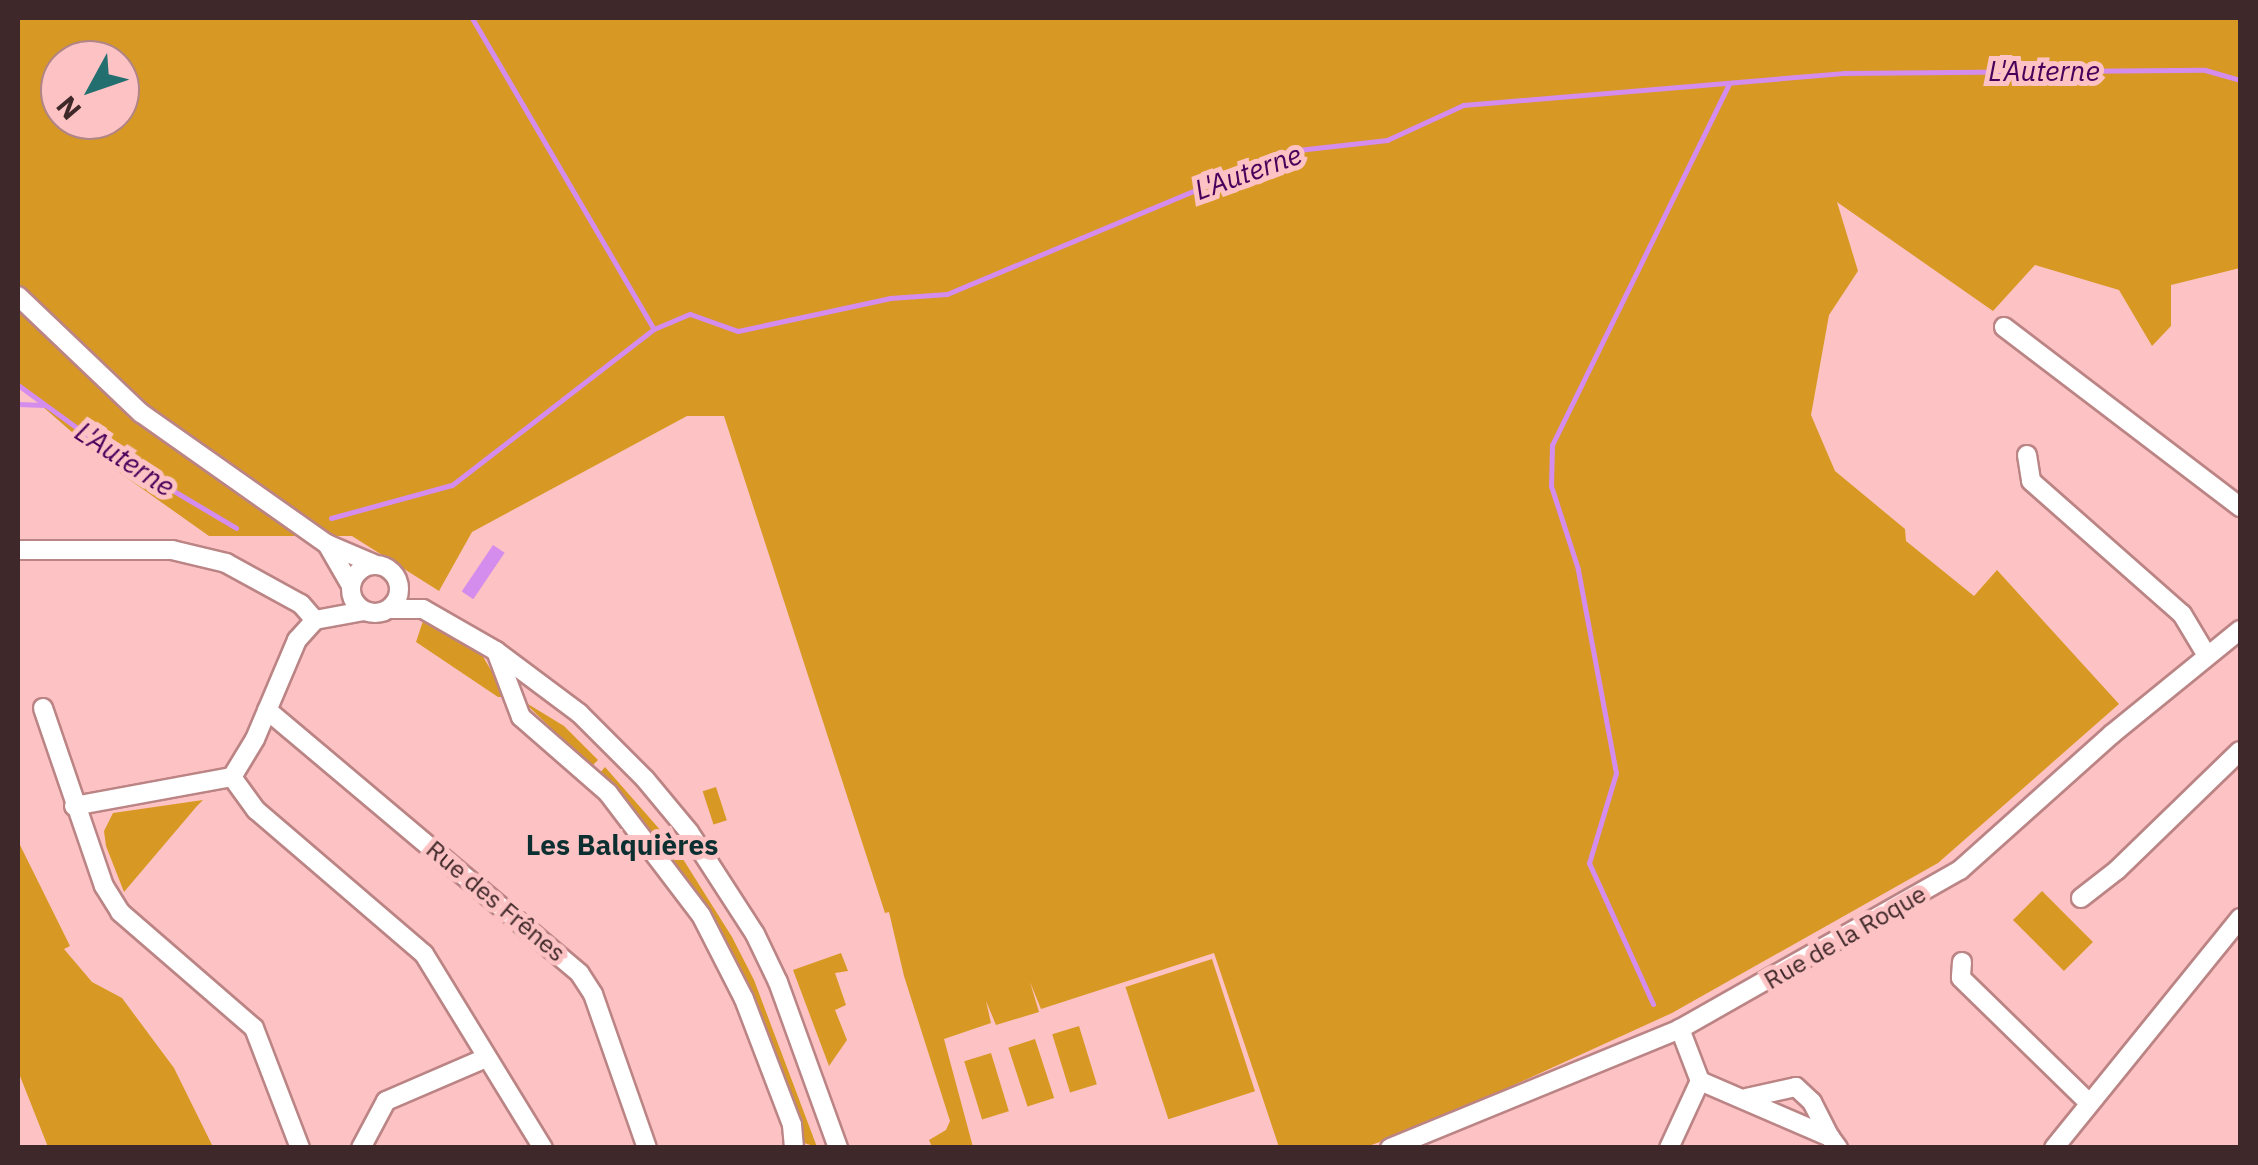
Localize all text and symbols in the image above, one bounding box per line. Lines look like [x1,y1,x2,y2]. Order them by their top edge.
north arrow [40,40,140,140]
water label: L'Auterne [1988,54,2100,88]
text: N [47,89,89,128]
water label: L'Auterne [1190,137,1306,207]
water label: L'Auterne [69,415,181,503]
district label: Les Balquières [526,828,718,862]
street label: Rue des Frênes [420,834,572,968]
street label: Rue de la Roque [1759,878,1931,996]

